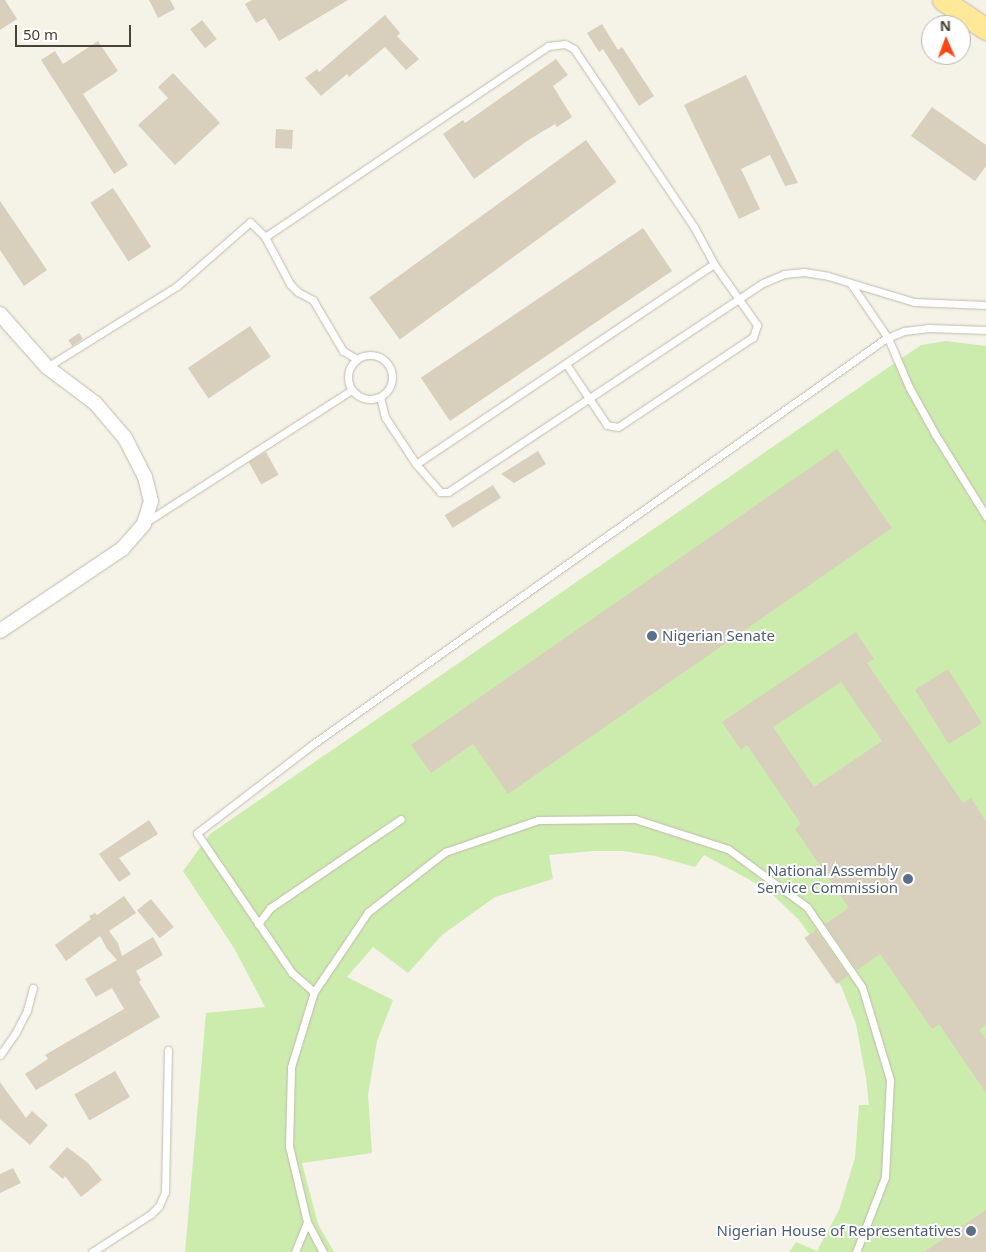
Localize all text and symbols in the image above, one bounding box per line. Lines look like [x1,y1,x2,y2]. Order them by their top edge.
scale bar [18,15,134,47]
north arrow [921,15,971,65]
text: N [939,16,952,35]
text: 50 m [23,24,58,44]
place label: Nigerian Senate [662,627,775,645]
marker: Nigerian Senate [646,630,658,642]
place label: National Assembly Service Commission [757,861,898,896]
marker: National Assembly Service Commission [902,873,914,885]
place label: Nigerian House of Representatives [717,1222,961,1240]
marker: Nigerian House of Representatives [965,1225,977,1237]

